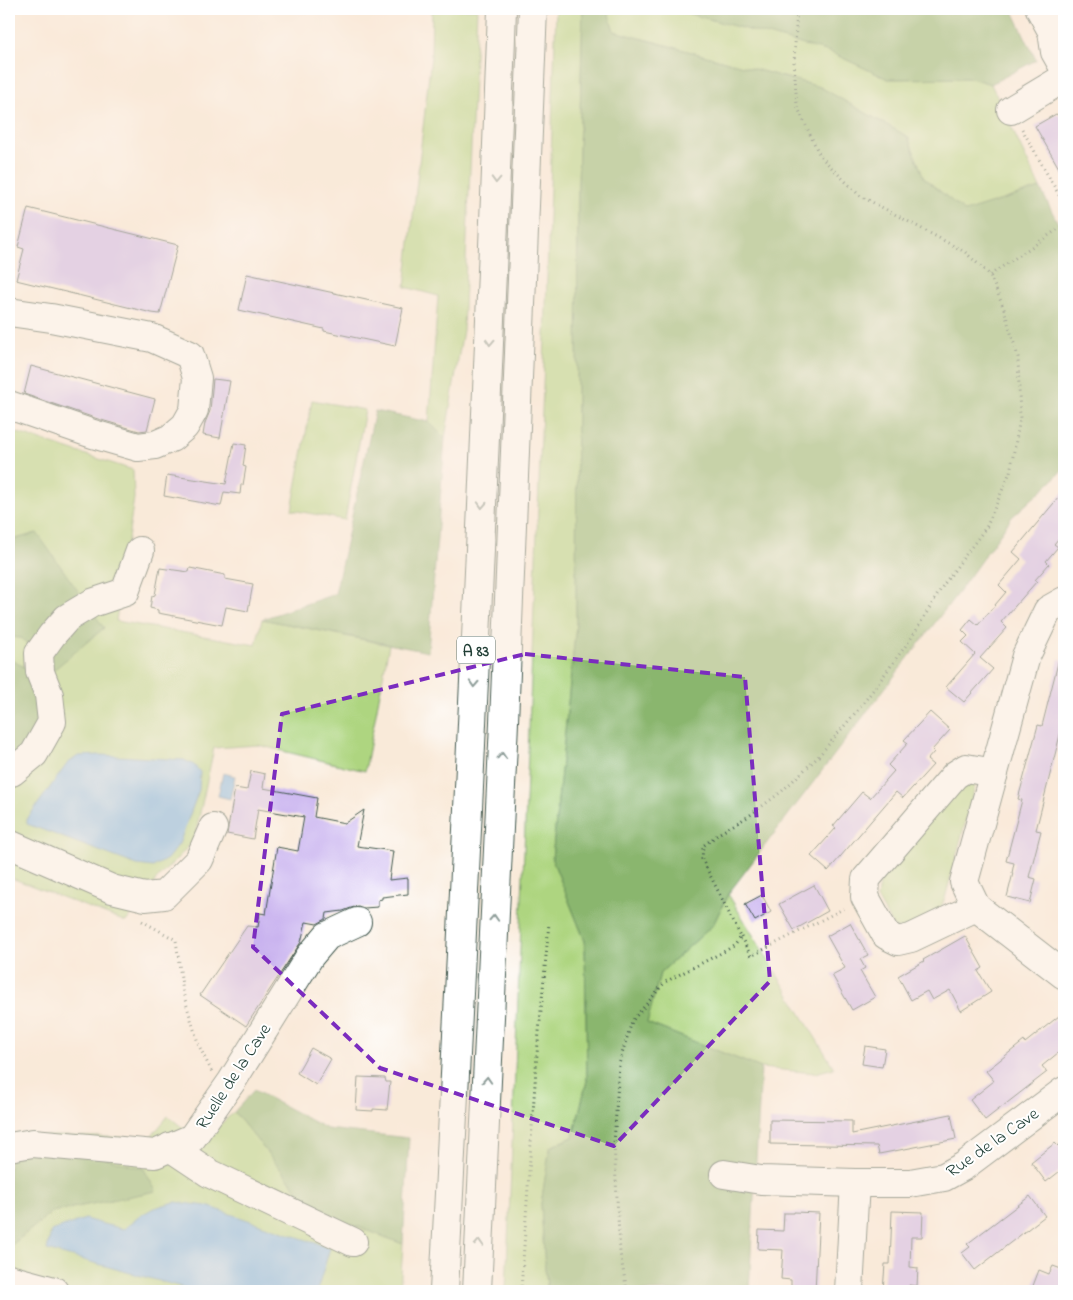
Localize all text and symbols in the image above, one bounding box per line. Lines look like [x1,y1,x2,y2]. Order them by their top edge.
one-way arrow [491,176,502,184]
one-way arrow [484,339,495,347]
one-way arrow [477,501,488,509]
road number: A 83 [457,636,495,664]
one-way arrow [469,681,480,689]
one-way arrow [497,751,507,759]
one-way arrow [489,914,500,922]
street label: Ruelle de la Cave [191,1018,279,1135]
one-way arrow [481,1076,492,1084]
street label: Rue de la Cave [942,1102,1046,1185]
one-way arrow [474,1238,484,1246]

